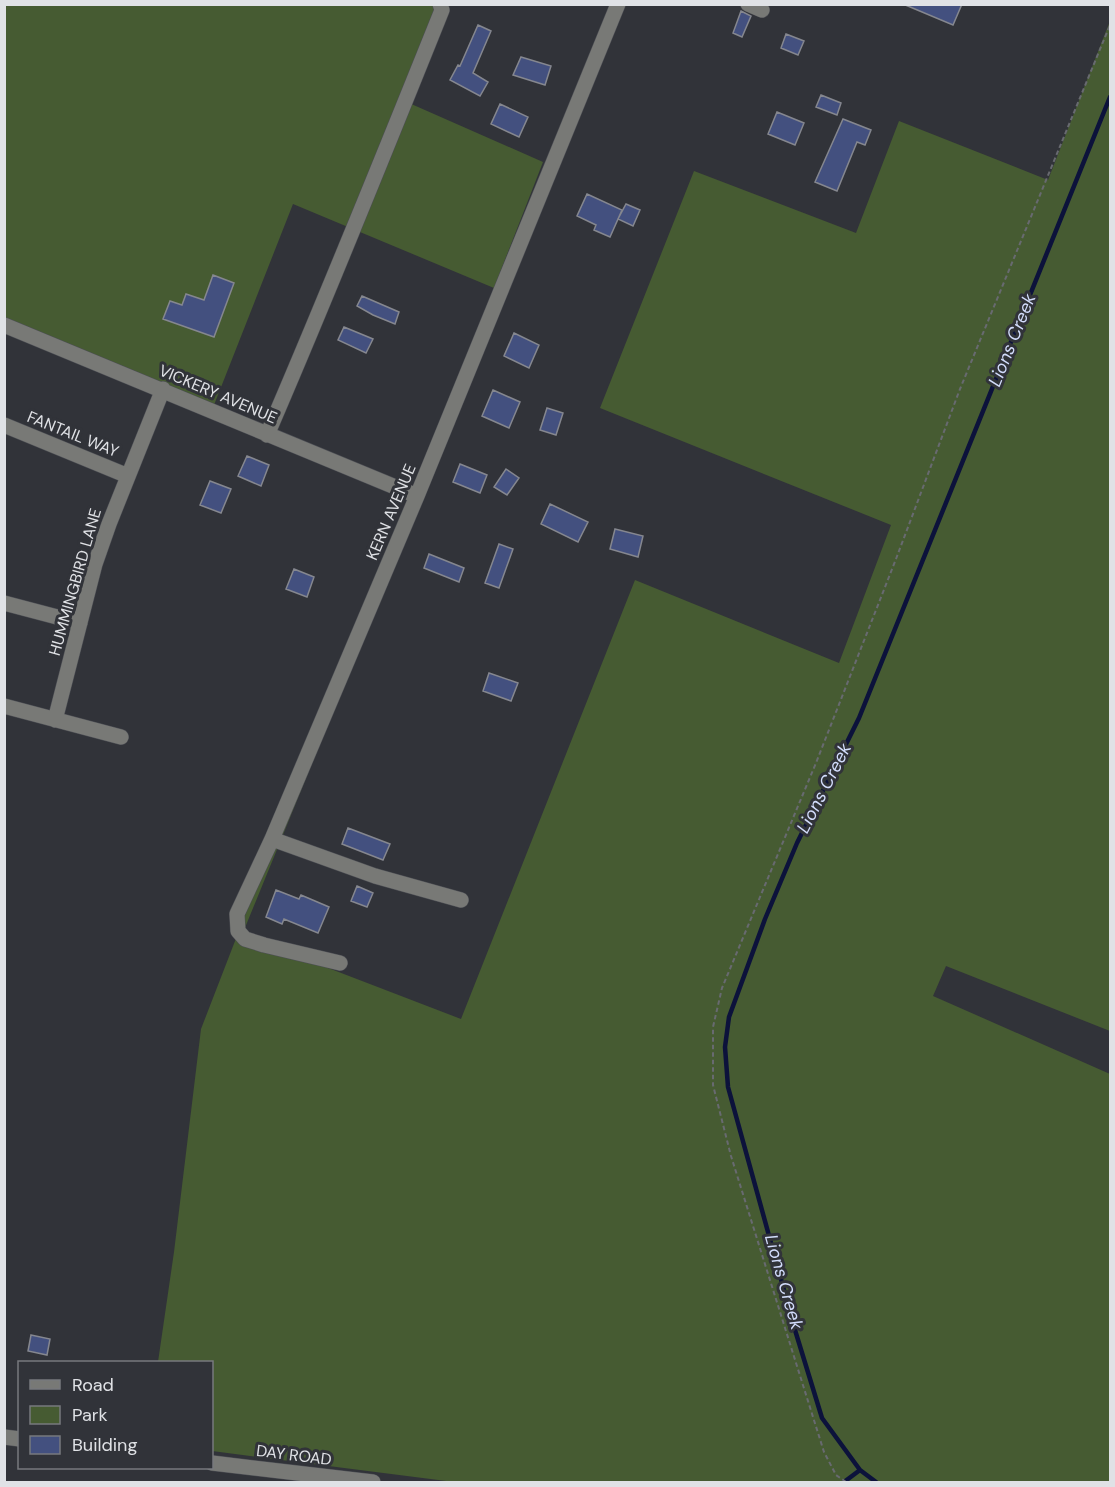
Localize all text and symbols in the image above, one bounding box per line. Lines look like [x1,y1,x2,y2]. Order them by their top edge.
water label: Lions Creek [982,289,1042,390]
street label: VICKERY AVENUE [156,360,280,428]
street label: FANTAIL WAY [24,406,122,462]
street label: KERN AVENUE [361,461,421,563]
street label: HUMMINGBIRD LANE [44,506,106,658]
water label: Lions Creek [791,738,857,837]
water label: Lions Creek [759,1232,809,1333]
legend [18,1361,213,1469]
text: Road [72,1373,114,1397]
text: Park [72,1403,108,1427]
text: Building [72,1433,137,1457]
street label: DAY ROAD [255,1440,333,1470]

